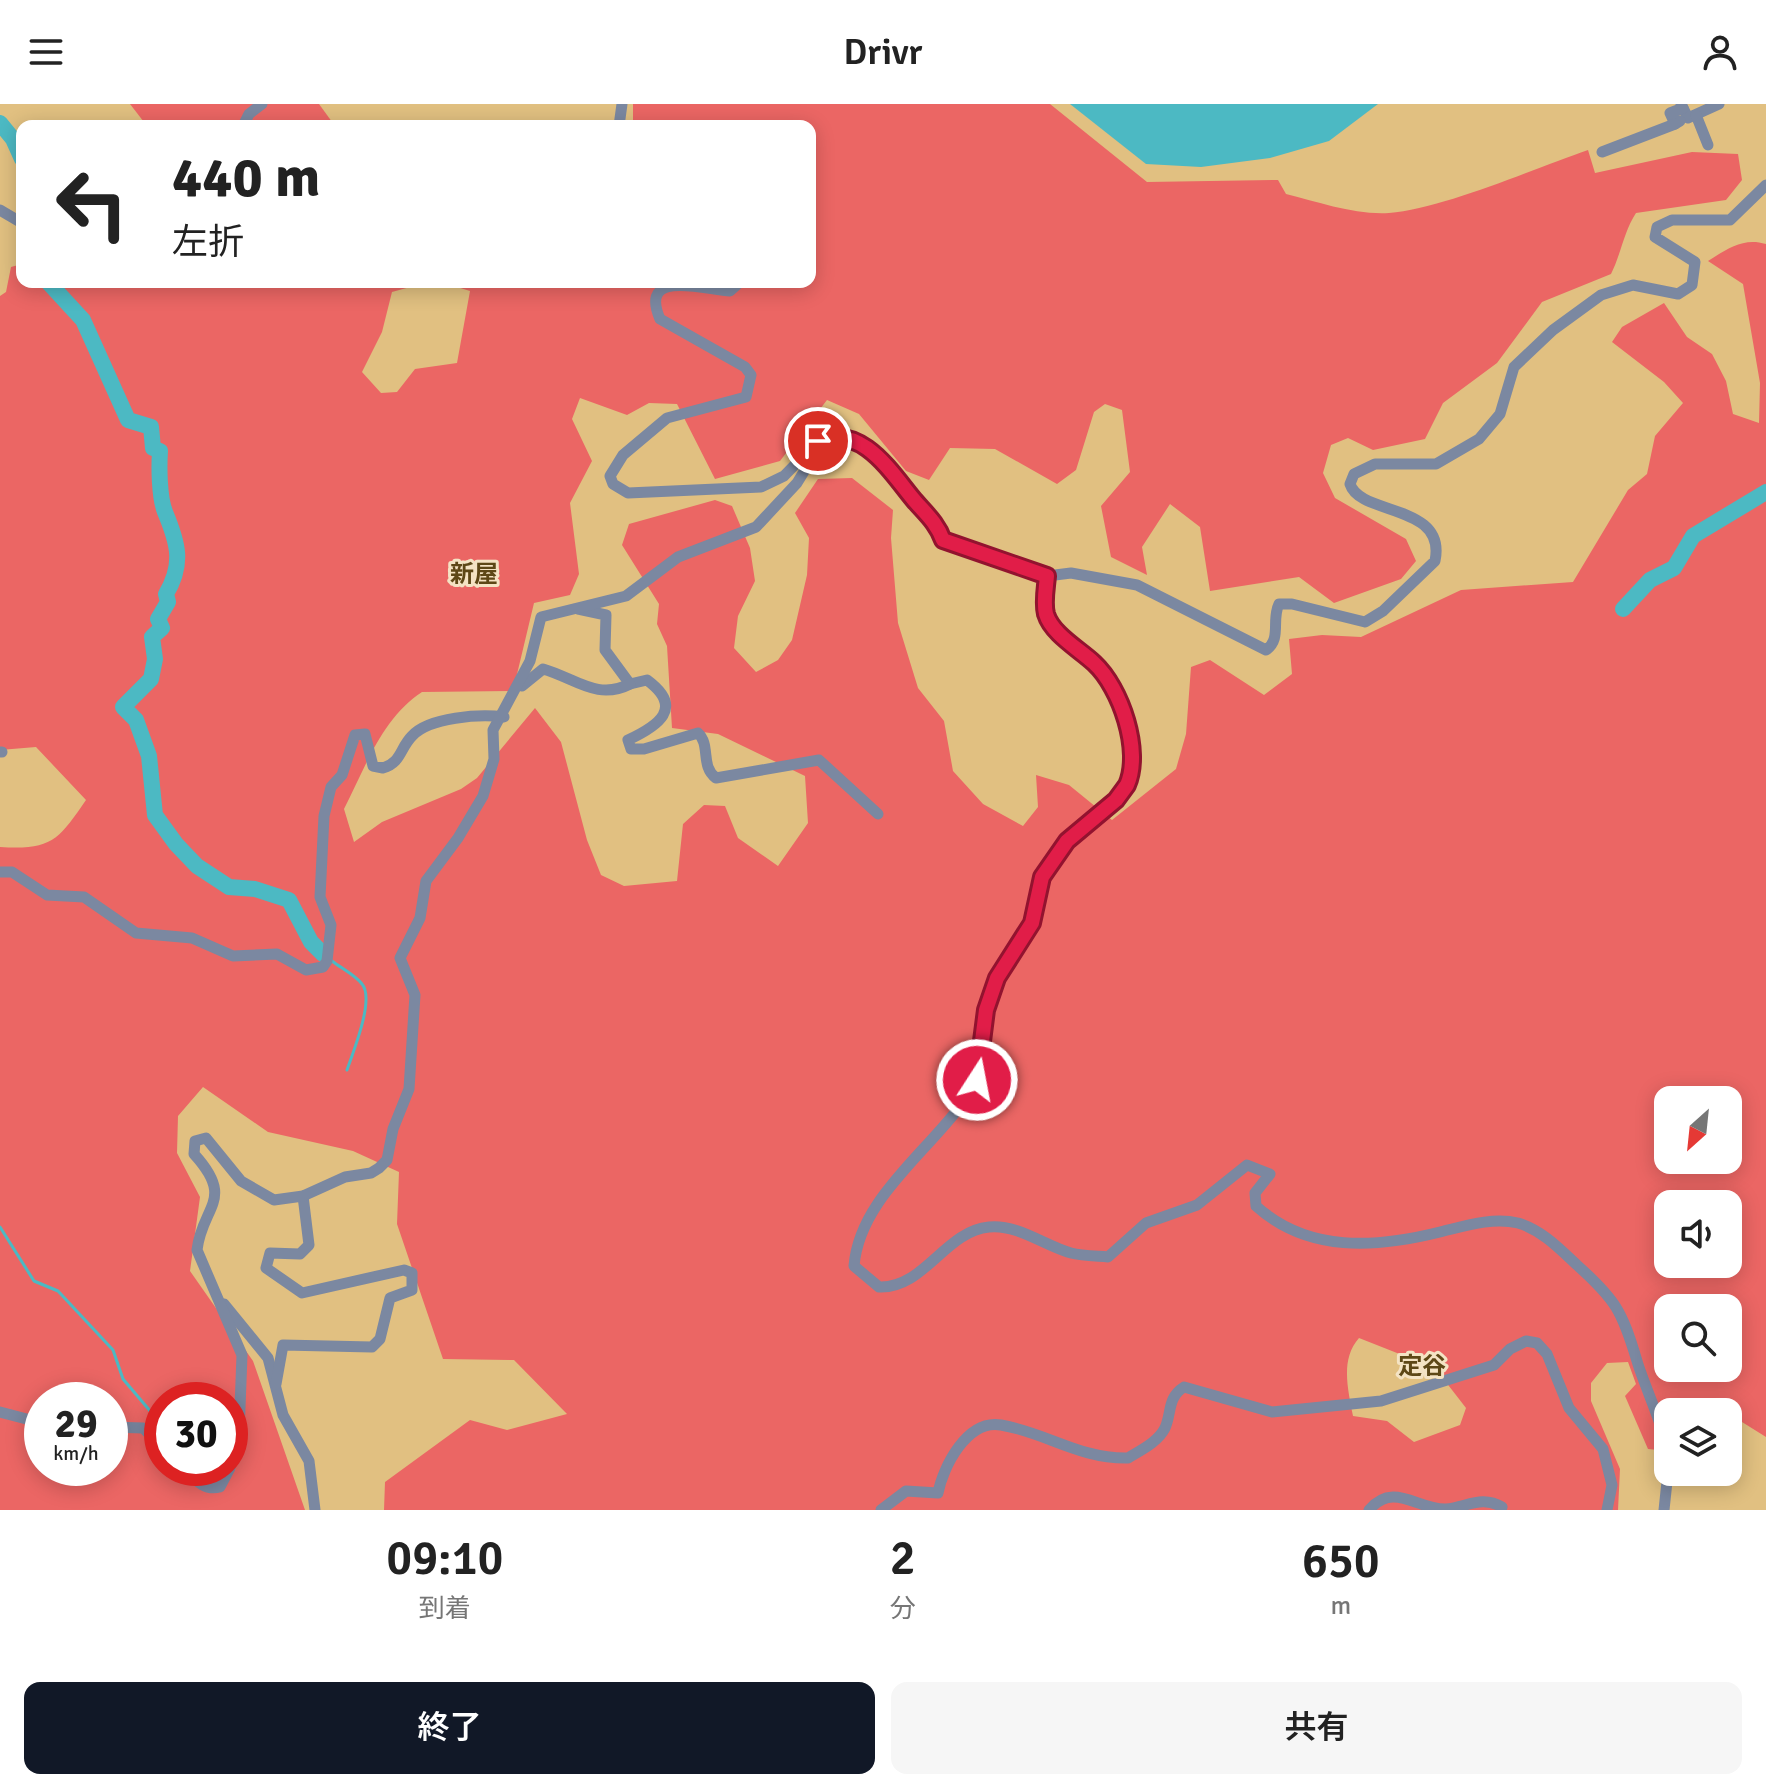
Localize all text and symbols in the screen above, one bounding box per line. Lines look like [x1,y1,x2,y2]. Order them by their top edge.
icon: menu [24,30,68,74]
text: Drivr [844,30,922,75]
icon: person [1698,30,1742,74]
text: 440 m [172,143,320,212]
icon: left [40,152,144,256]
text: 左折 [172,220,244,265]
pin [784,407,852,475]
icon: arrive [796,419,840,463]
district label: 新屋 [450,559,498,589]
position arrow [935,1038,1019,1122]
north arrow [1654,1086,1742,1174]
map controls [1654,1086,1742,1486]
button: sound [1654,1190,1742,1278]
button: search [1654,1294,1742,1382]
district label: 定谷 [1398,1351,1446,1381]
speed limit sign: 30 [144,1382,248,1486]
button: layers [1654,1398,1742,1486]
text: 29 [54,1399,98,1449]
text: km/h [53,1441,99,1466]
text: 09:10 [386,1529,503,1588]
text: 2 [890,1529,916,1588]
text: 650 [1302,1532,1380,1591]
text: m [1331,1590,1351,1622]
text: 到着 [419,1593,471,1625]
text: 分 [890,1593,916,1625]
button: 終了 [24,1682,875,1774]
button: 共有 [891,1682,1742,1774]

